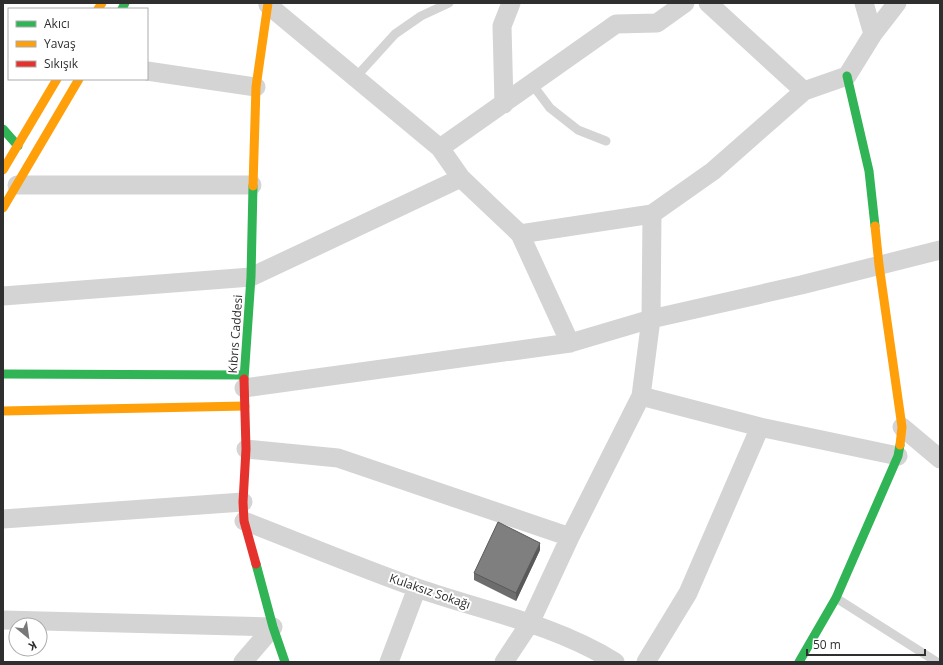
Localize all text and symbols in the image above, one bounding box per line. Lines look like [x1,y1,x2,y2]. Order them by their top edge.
legend [8,8,148,80]
text: Akıcı [44,15,70,32]
text: Yavaş [44,35,76,52]
text: Sıkışık [44,55,79,72]
street label: Kıbrıs Caddesi [224,294,246,374]
street label: Kulaksız Sokağı [387,569,473,613]
north arrow [8,617,48,657]
scale bar [807,631,925,657]
text: 50 m [813,636,841,653]
text: K [26,638,40,655]

